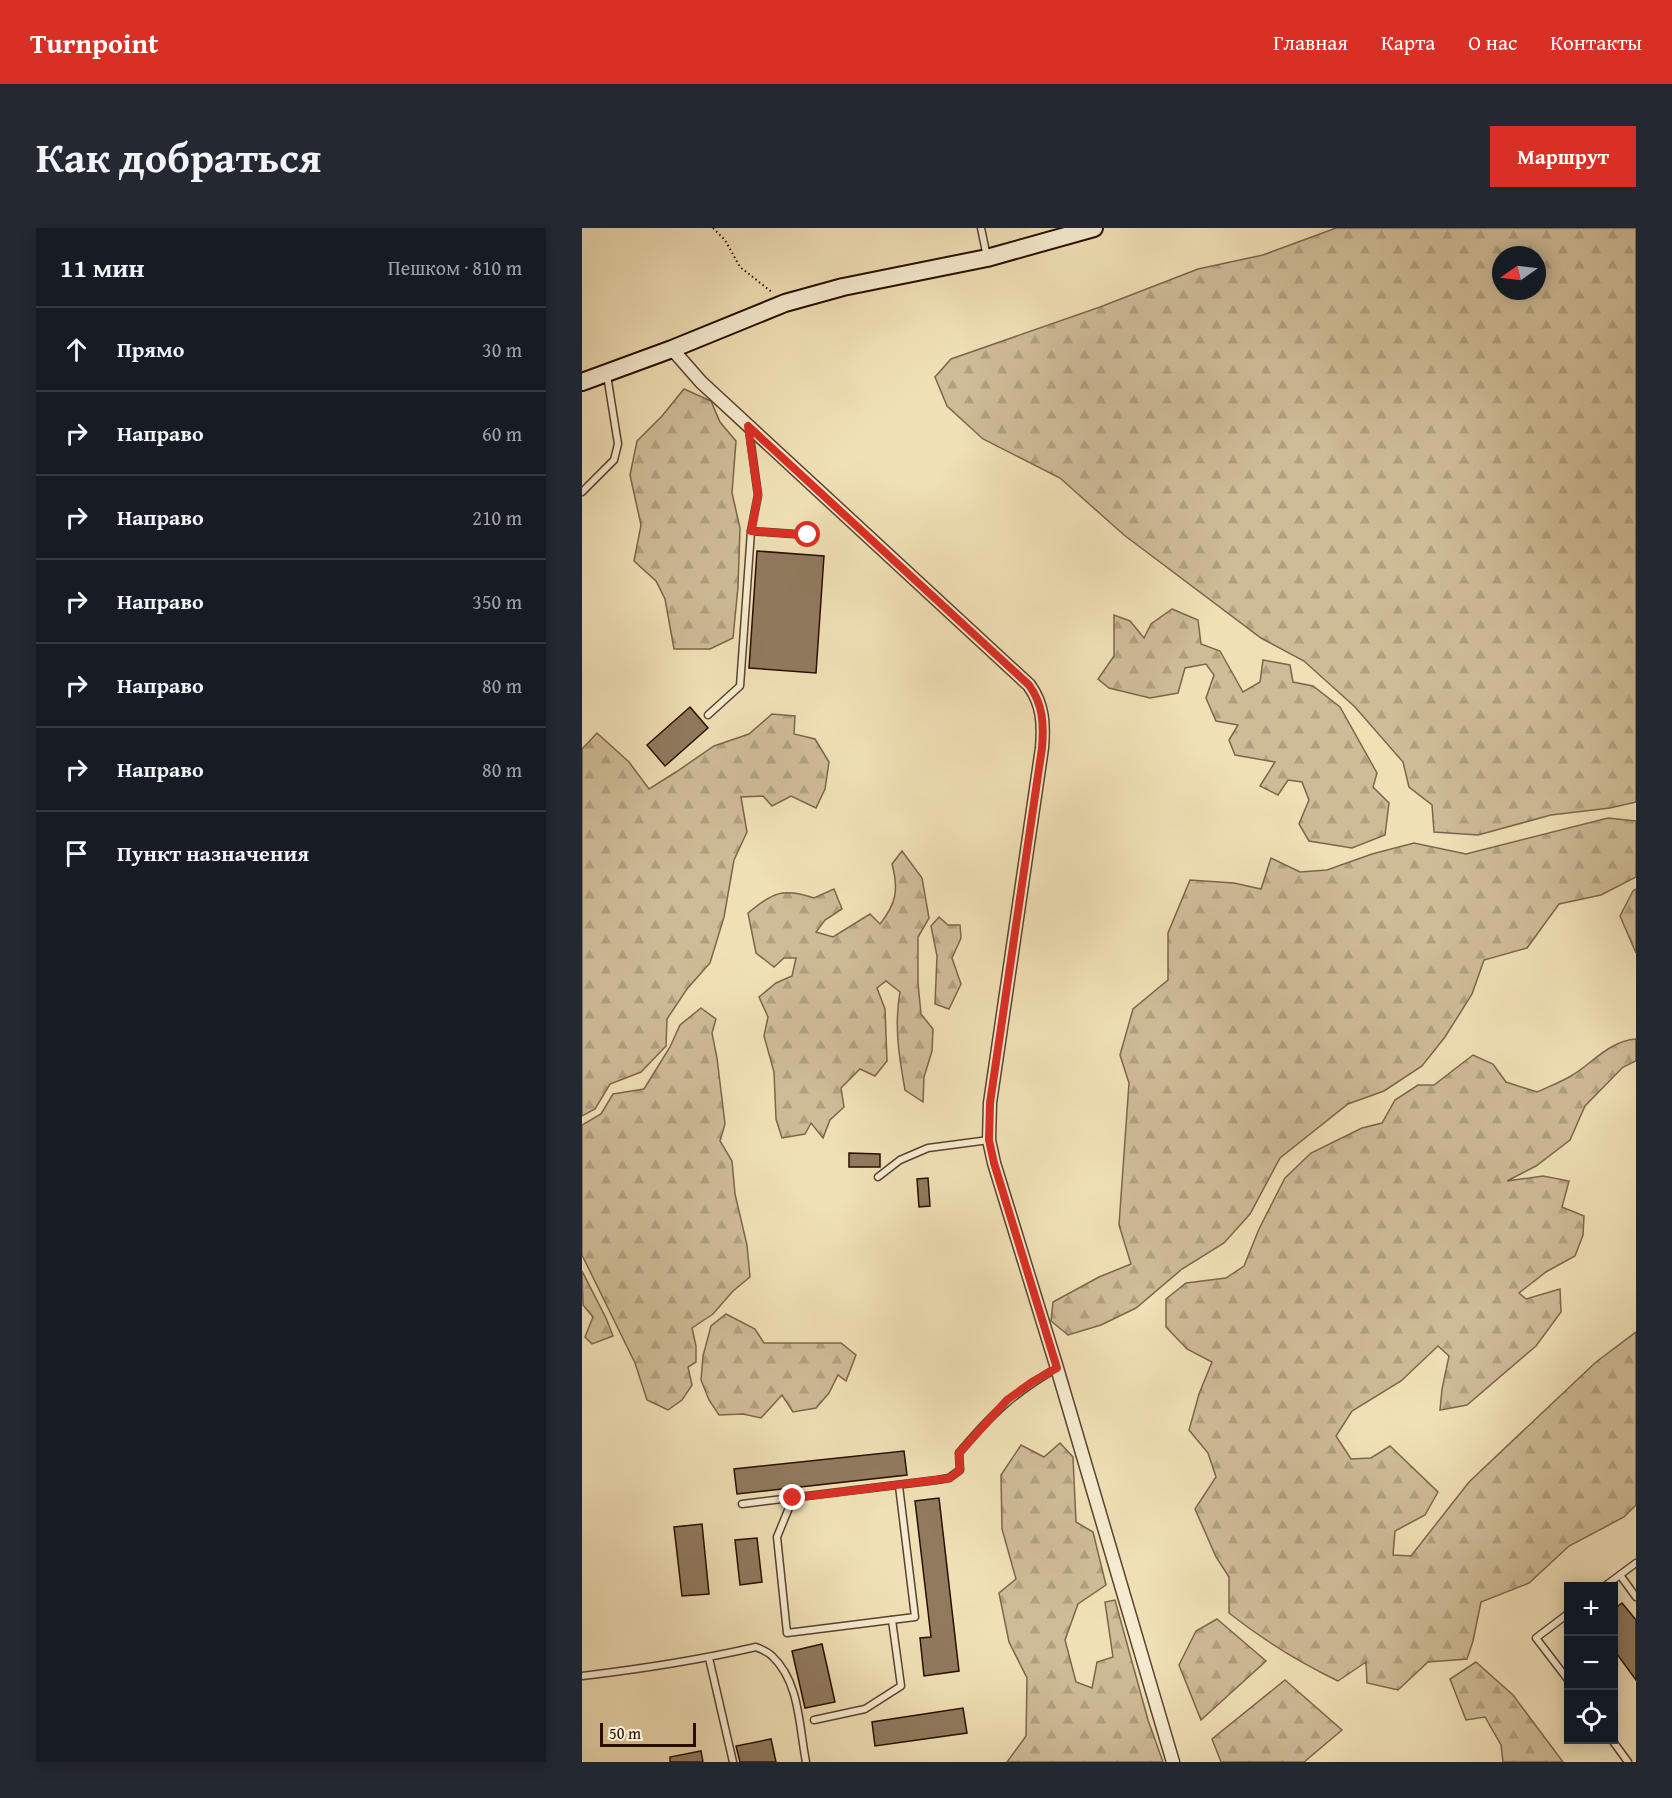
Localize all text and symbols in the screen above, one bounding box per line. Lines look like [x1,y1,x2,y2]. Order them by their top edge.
text: Turnpoint [30,22,159,63]
text: Главная [1273,27,1348,58]
text: Карта [1381,27,1435,58]
text: О нас [1468,27,1517,58]
text: Контакты [1550,27,1642,58]
text: Как добраться [36,126,321,187]
button: Маршрут [1490,126,1636,187]
north arrow [1492,246,1546,300]
text: 11 мин [60,248,145,287]
text: Пешком · 810 m [388,253,522,282]
icon: ahead [60,333,93,366]
text: Прямо [117,333,184,365]
text: 30 m [482,335,522,364]
icon: right [60,417,93,450]
text: Направо [117,417,204,449]
text: 60 m [482,419,522,448]
icon: right [60,501,93,534]
text: Направо [117,501,204,533]
text: 210 m [472,503,522,532]
route start [794,521,820,547]
icon: right [60,585,93,618]
text: Направо [117,585,204,617]
text: 350 m [472,587,522,616]
icon: right [60,669,93,702]
text: Направо [117,669,204,701]
text: 80 m [482,671,522,700]
icon: right [60,753,93,786]
text: Направо [117,753,204,785]
text: 80 m [482,755,522,784]
icon: arrive [60,837,93,870]
text: Пункт назначения [117,837,309,869]
route end [779,1484,805,1510]
map controls [1564,1582,1618,1744]
button: + [1564,1582,1618,1636]
button: − [1564,1636,1618,1690]
button: locate [1564,1690,1618,1744]
scale bar [600,1720,696,1748]
text: 50 m [609,1721,641,1745]

